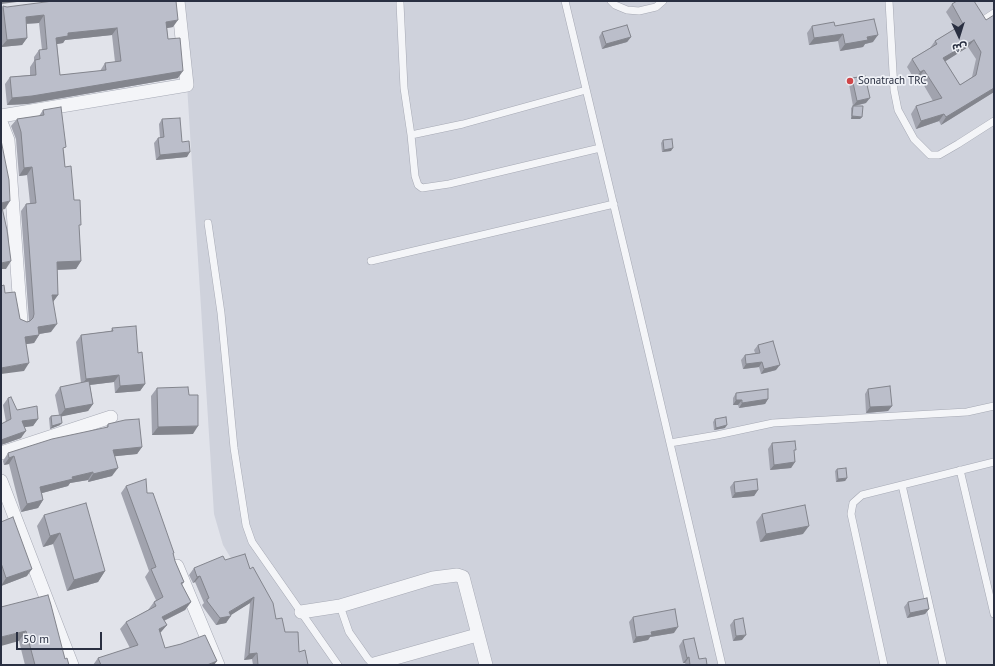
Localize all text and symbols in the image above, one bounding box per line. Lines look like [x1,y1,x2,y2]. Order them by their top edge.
north arrow [939,16,979,56]
text: ش [952,40,968,55]
place label: Sonatrach TRC [858,74,926,88]
marker: Sonatrach TRC [845,76,855,86]
scale bar [18,624,104,650]
text: 50 m [23,631,49,646]

